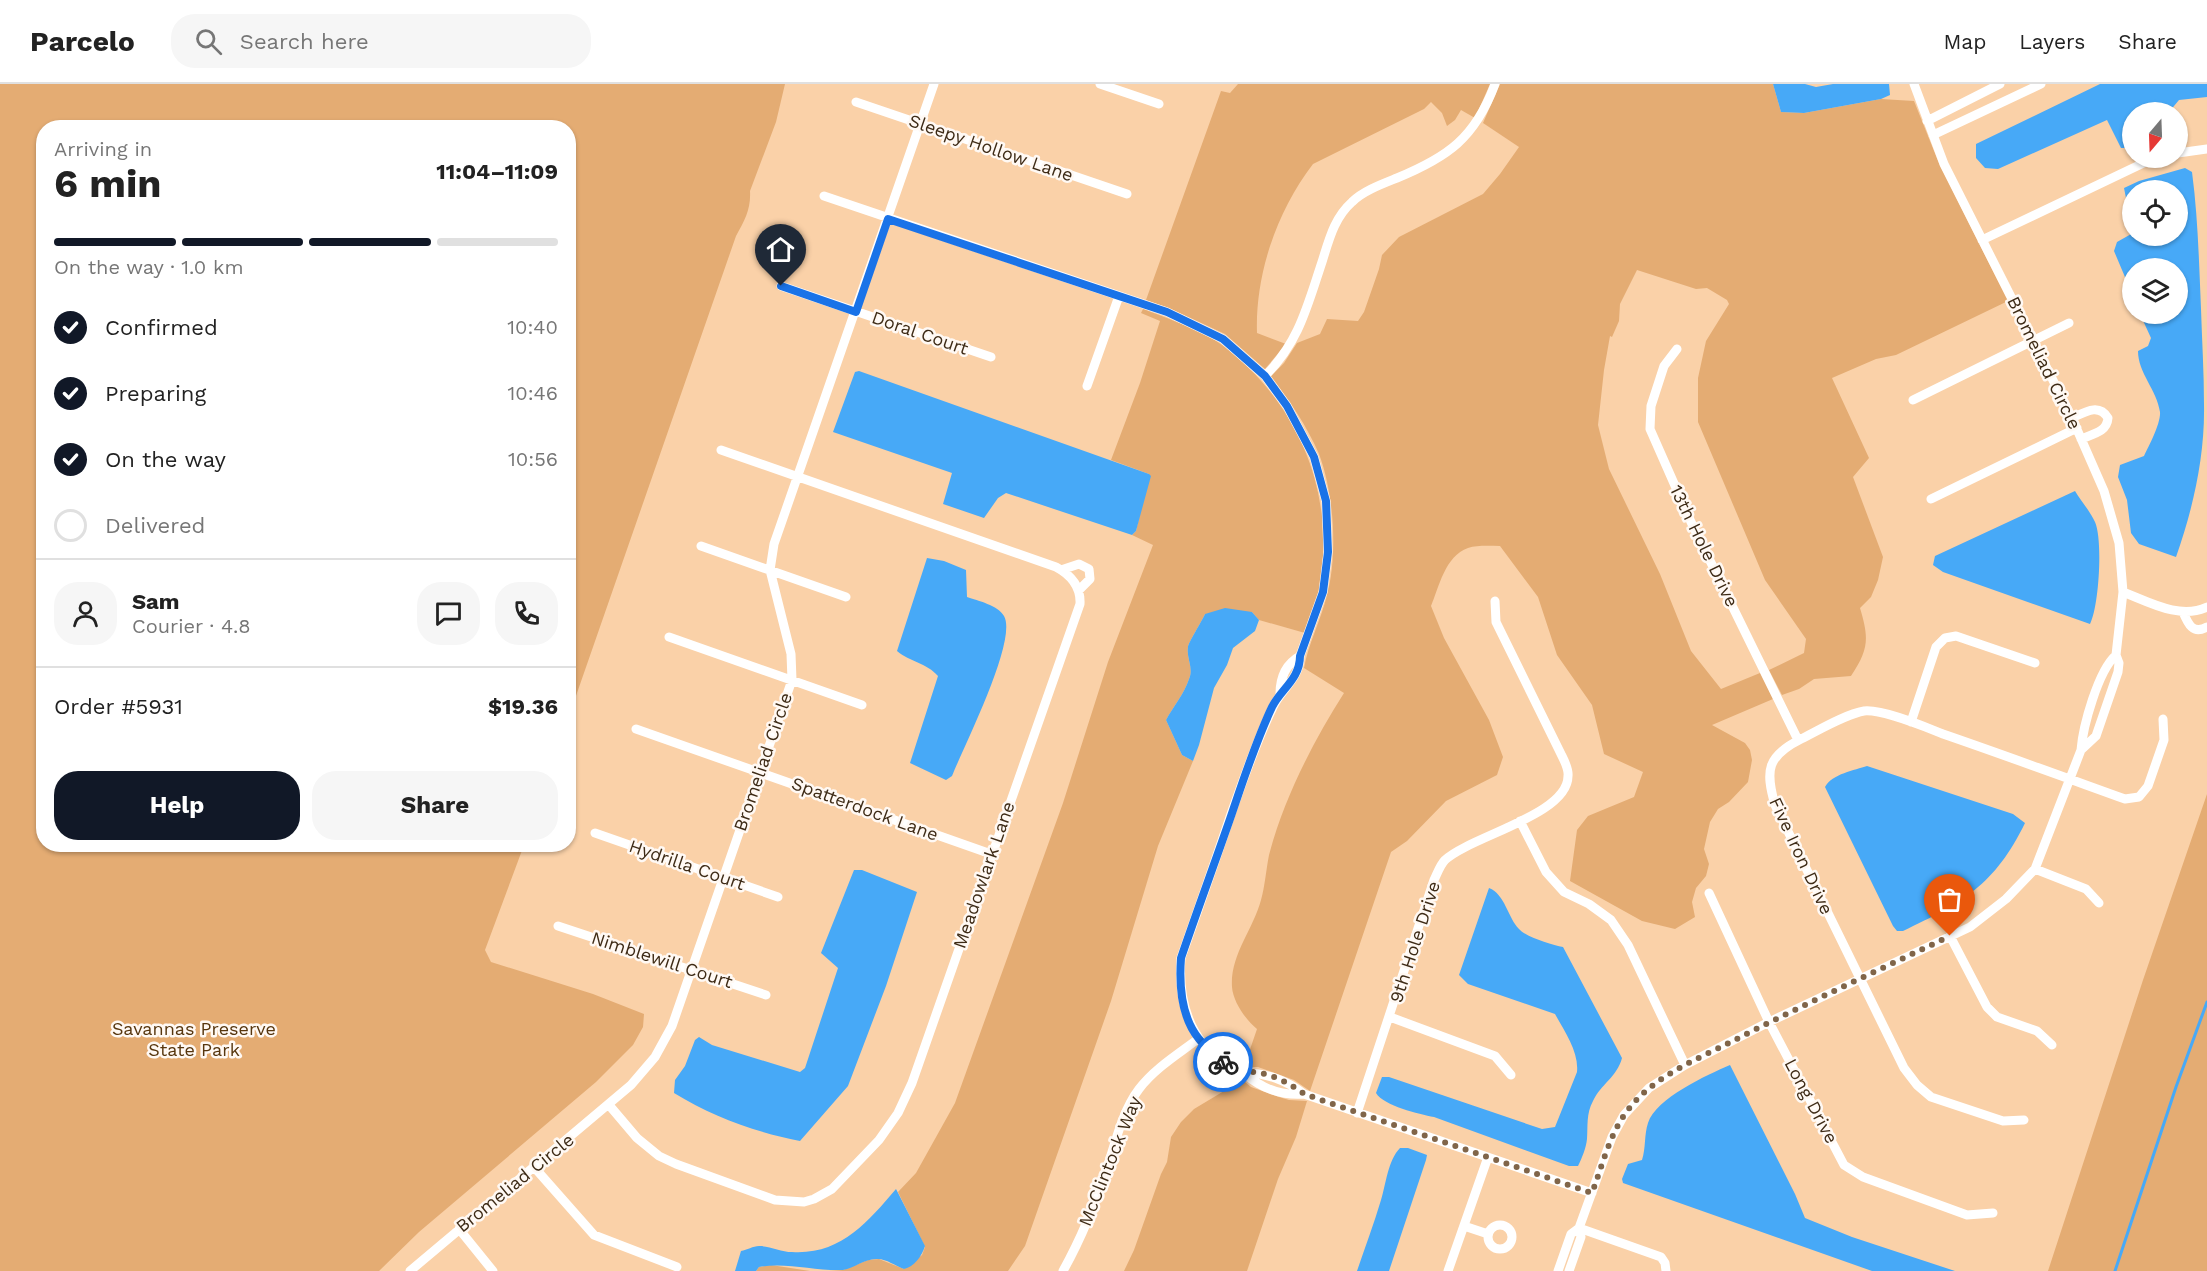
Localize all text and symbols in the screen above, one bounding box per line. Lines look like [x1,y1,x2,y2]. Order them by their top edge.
search box [171,14,591,68]
text: Parcelo [30,25,135,58]
icon: search [192,25,225,58]
text: Search here [240,29,369,54]
text: Map [1943,29,1986,54]
text: Layers [2019,29,2085,54]
text: Share [2118,29,2177,54]
north arrow [2122,102,2188,168]
map controls [2122,102,2188,324]
street label: Sleepy Hollow Lane [906,110,1076,186]
text: Arriving in [54,137,152,161]
text: 11:04–11:09 [436,159,558,184]
text: 6 min [54,161,161,206]
button: locate [2122,180,2188,246]
pin [755,224,806,286]
icon: home [764,233,797,266]
text: On the way · 1.0 km [54,255,243,279]
button: layers [2122,258,2188,324]
street label: Bromeliad Circle [2003,293,2086,433]
street label: Doral Court [869,306,972,359]
icon: check [54,311,87,344]
text: Confirmed [105,315,218,340]
text: 10:40 [507,315,558,339]
icon: check [54,377,87,410]
text: Preparing [105,381,206,406]
text: 10:46 [507,381,558,405]
icon: check [54,443,87,476]
text: On the way [105,447,226,472]
text: 10:56 [508,447,558,471]
street label: 13th Hole Drive [1666,481,1743,610]
text: Delivered [105,513,205,538]
button: person [54,582,117,645]
button: chat [417,582,480,645]
button: phone [495,582,558,645]
text: Sam [132,589,180,614]
text: Courier · 4.8 [132,614,251,638]
street label: Bromeliad Circle [729,690,796,834]
text: Order #5931 [54,694,183,719]
text: $19.36 [488,694,558,719]
button: Help [54,771,300,840]
button: Share [312,771,558,840]
street label: Spatterdock Lane [789,772,941,845]
street label: Five Iron Drive [1765,794,1838,918]
street label: Meadowlark Lane [949,799,1019,951]
street label: Hydrilla Court [626,835,748,894]
pin [1924,874,1975,936]
street label: 9th Hole Drive [1385,878,1444,1005]
icon: bag [1933,883,1966,916]
street label: Nimblewill Court [589,927,736,992]
park label: Savannas Preserve State Park [112,1018,276,1060]
courier [1193,1032,1253,1092]
icon: bike [1207,1046,1240,1079]
street label: Long Drive [1780,1055,1843,1147]
street label: McClintock Way [1074,1092,1145,1229]
street label: Bromeliad Circle [452,1129,578,1236]

